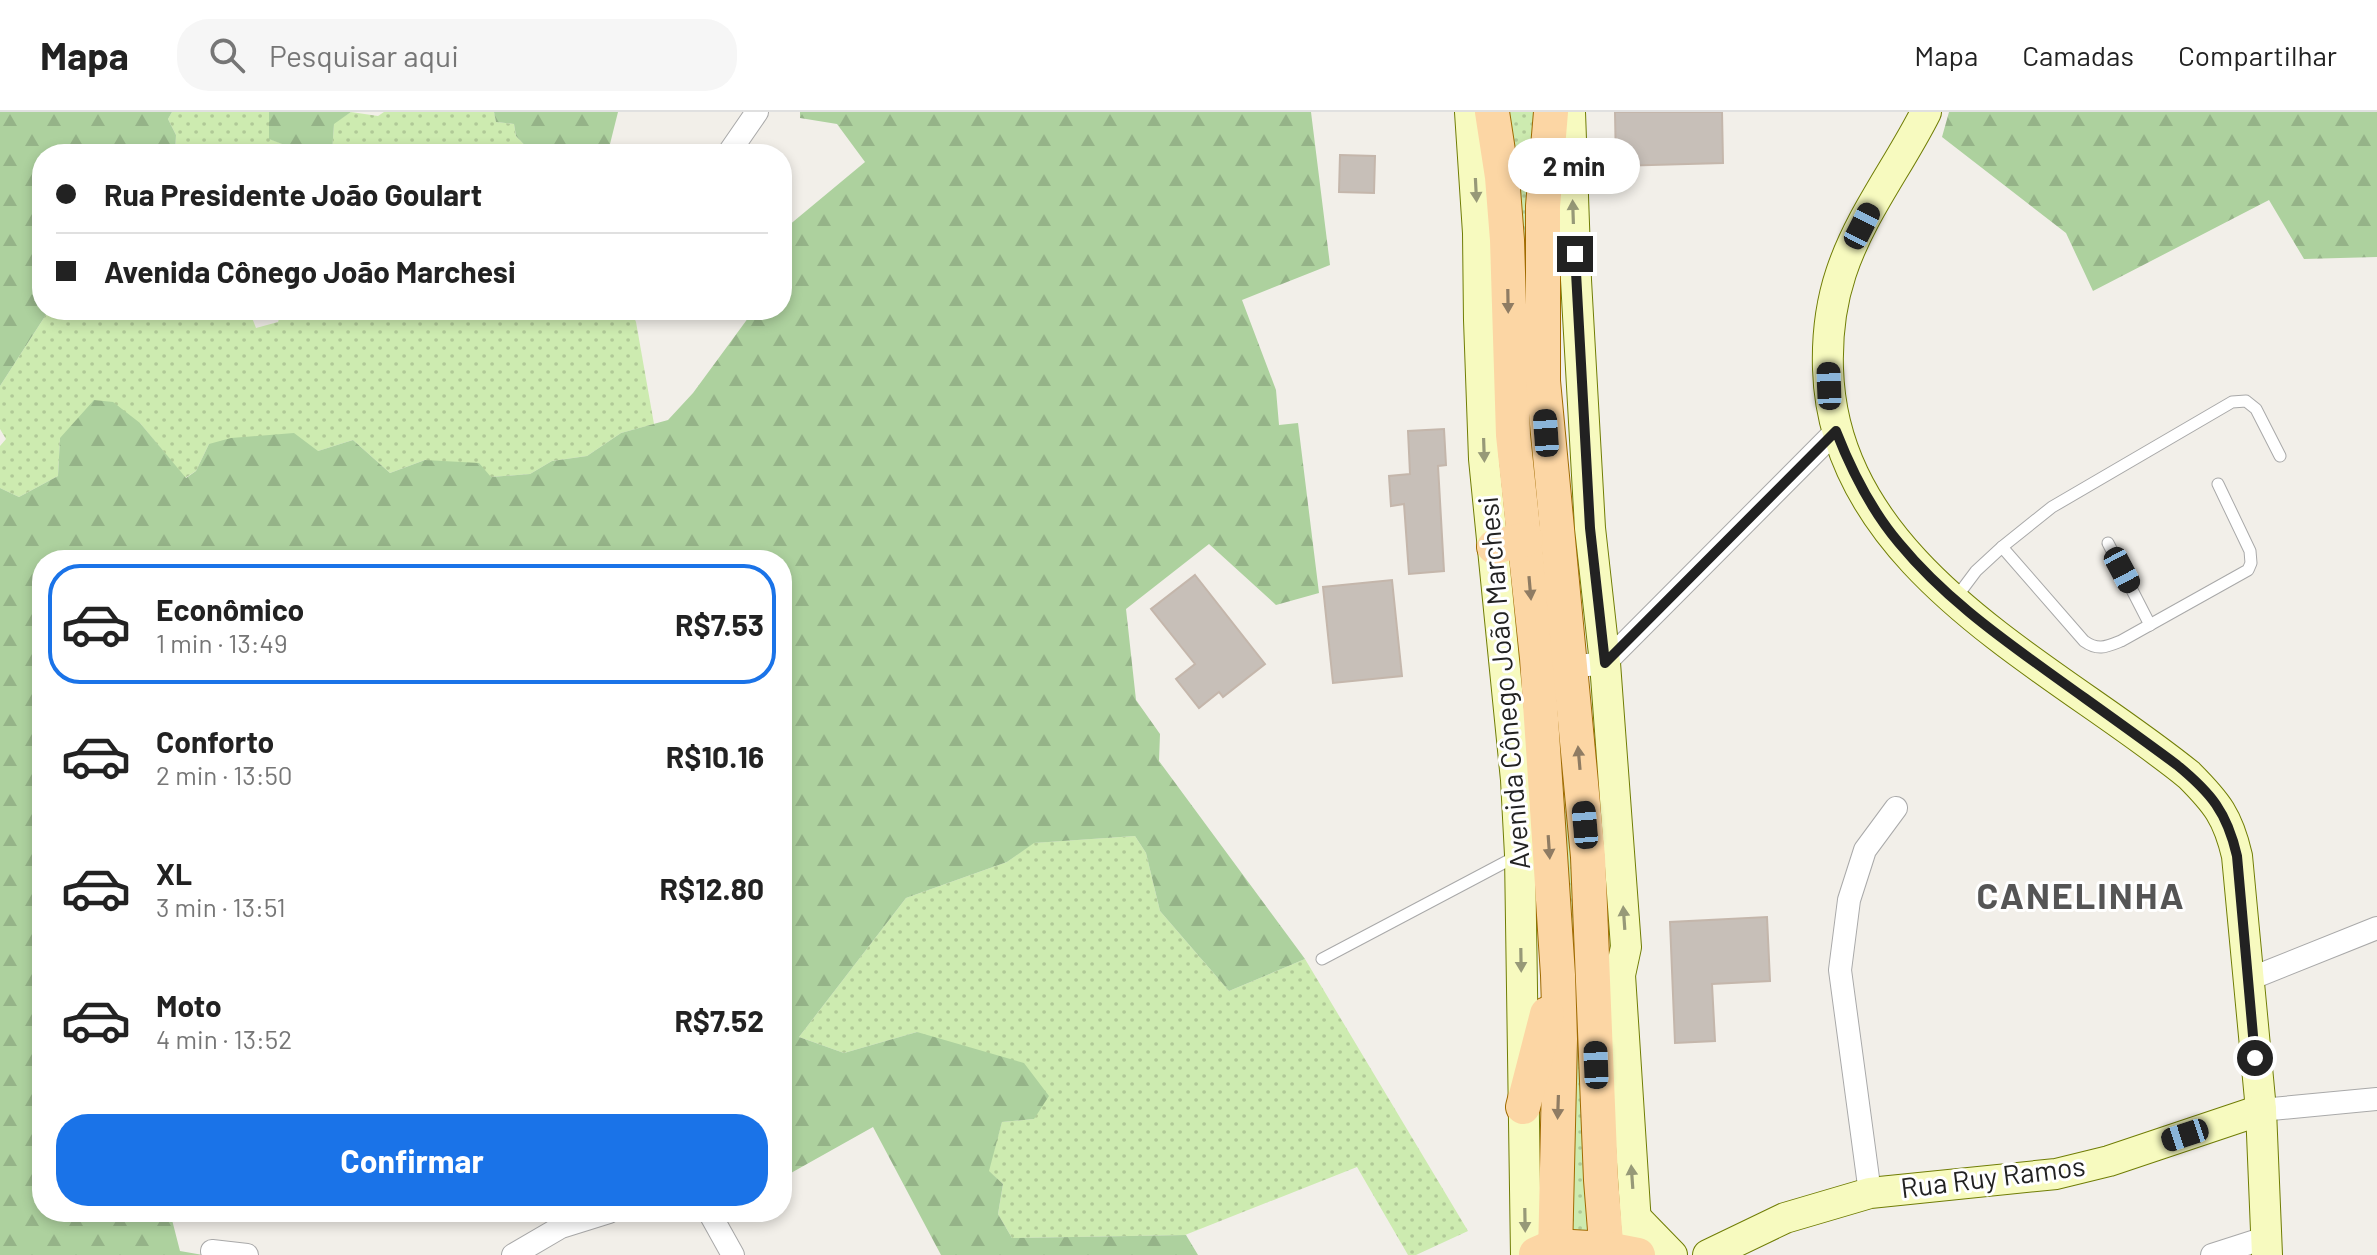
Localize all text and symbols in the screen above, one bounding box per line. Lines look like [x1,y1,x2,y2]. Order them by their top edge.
search box [177,19,737,91]
text: Mapa [40,32,129,78]
icon: search [205,33,249,77]
text: Pesquisar aqui [269,37,459,73]
text: Mapa [1914,38,1978,72]
text: Camadas [2022,38,2134,72]
text: Compartilhar [2178,38,2337,72]
callout: 2 min [1509,138,1641,194]
text: 2 min [1543,150,1605,181]
text: Rua Presidente João Goulart [104,176,482,212]
one-way arrow [1469,178,1482,203]
one-way arrow [1567,199,1580,224]
car [1840,199,1884,253]
route end [1557,236,1593,272]
text: Avenida Cônego João Marchesi [104,253,516,289]
one-way arrow [1502,289,1514,314]
car [1816,362,1842,410]
car [1532,408,1560,458]
one-way arrow [1478,438,1491,463]
street label: Avenida Cônego João Marchesi [1470,495,1536,871]
car [2100,543,2144,597]
one-way arrow [1524,576,1537,601]
icon: car [60,588,132,660]
text: Econômico [156,591,304,627]
text: R$7.53 [675,606,764,642]
text: 1 min · 13:49 [156,627,287,658]
icon: car [60,720,132,792]
text: Conforto [156,723,274,759]
text: R$10.16 [666,738,764,774]
one-way arrow [1572,745,1585,770]
text: 2 min · 13:50 [156,759,293,790]
car [1571,800,1599,850]
one-way arrow [1543,835,1556,860]
icon: car [60,852,132,924]
text: XL [156,855,192,891]
text: R$12.80 [660,870,764,906]
district label: CANELINHA [1976,873,2186,916]
text: 3 min · 13:51 [156,891,286,922]
one-way arrow [1617,905,1630,930]
one-way arrow [1515,948,1527,973]
icon: car [60,984,132,1056]
text: Moto [156,987,222,1023]
text: R$7.52 [674,1002,764,1038]
text: 4 min · 13:52 [156,1023,292,1054]
route start [2237,1040,2273,1076]
car [1583,1041,1609,1089]
one-way arrow [1551,1095,1564,1120]
button: Confirmar [56,1114,768,1206]
car [2158,1116,2212,1154]
street label: Rua Ruy Ramos [1899,1148,2087,1204]
one-way arrow [1625,1164,1638,1189]
one-way arrow [1519,1208,1532,1233]

